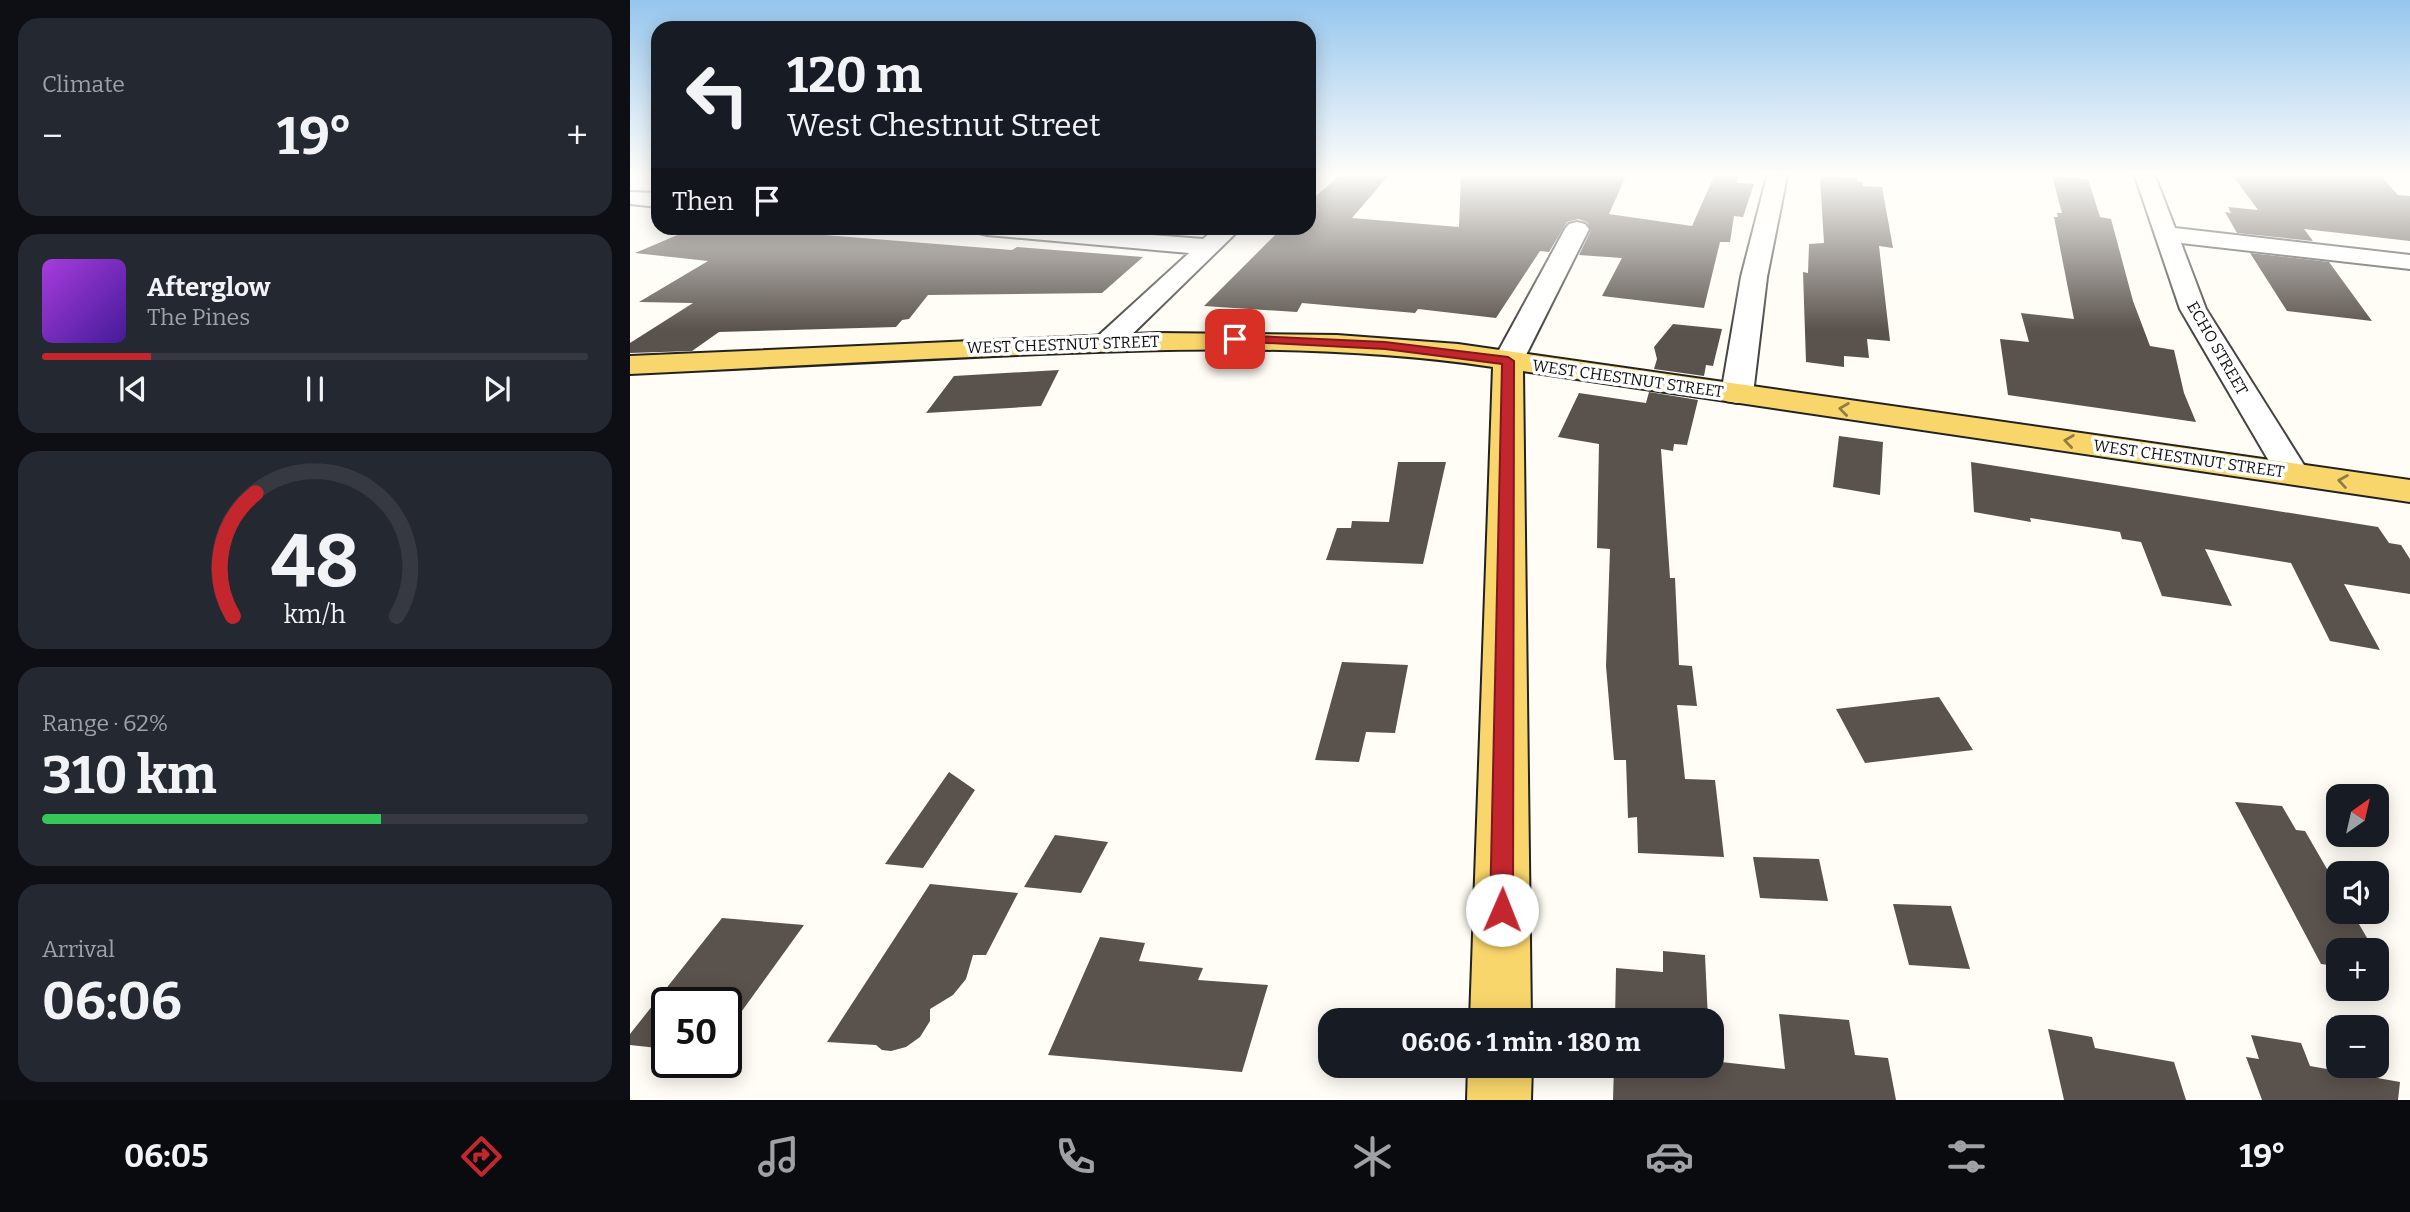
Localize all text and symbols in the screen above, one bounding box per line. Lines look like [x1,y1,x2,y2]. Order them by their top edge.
text: 120 m [787,46,922,105]
icon: left [672,49,763,140]
text: Climate [42,70,125,98]
text: 19° [277,105,352,168]
text: West Chestnut Street [787,106,1101,144]
text: − [42,113,63,159]
text: + [566,113,588,159]
icon: arrive [748,182,786,220]
text: Then [672,186,734,217]
text: Afterglow [147,272,270,303]
street label: ECHO STREET [2183,298,2252,398]
text: The Pines [147,303,250,331]
pin [1205,309,1265,369]
icon: arrive [1216,320,1254,358]
street label: WEST CHESTNUT STREET [966,332,1160,357]
street label: WEST CHESTNUT STREET [1531,356,1725,401]
icon: previous [114,370,152,408]
icon: pause [296,370,334,408]
icon: next [478,370,516,408]
one-way arrow [1838,402,1850,417]
one-way arrow [2063,434,2075,449]
street label: WEST CHESTNUT STREET [2092,436,2286,481]
one-way arrow [2337,474,2348,489]
text: 48 [271,518,359,605]
text: km/h [284,600,346,630]
text: Range · 62% [42,709,168,737]
text: 310 km [42,744,217,807]
north arrow [2326,784,2389,847]
map controls [2326,784,2389,1078]
button: sound [2326,861,2389,924]
position arrow [1465,873,1539,947]
text: Arrival [42,935,115,963]
button: + [2326,938,2389,1001]
text: 06:06 [42,970,182,1033]
speed limit sign: 50 [651,987,742,1078]
button: − [2326,1015,2389,1078]
text: 06:06 · 1 min · 180 m [1401,1027,1641,1058]
icon: directions [457,1132,506,1181]
icon: music [754,1132,803,1181]
icon: phone [1051,1132,1100,1181]
icon: climate [1348,1132,1397,1181]
icon: car [1645,1132,1694,1181]
icon: filters [1942,1132,1991,1181]
text: 06:05 [124,1137,209,1175]
text: 19° [2239,1137,2286,1175]

